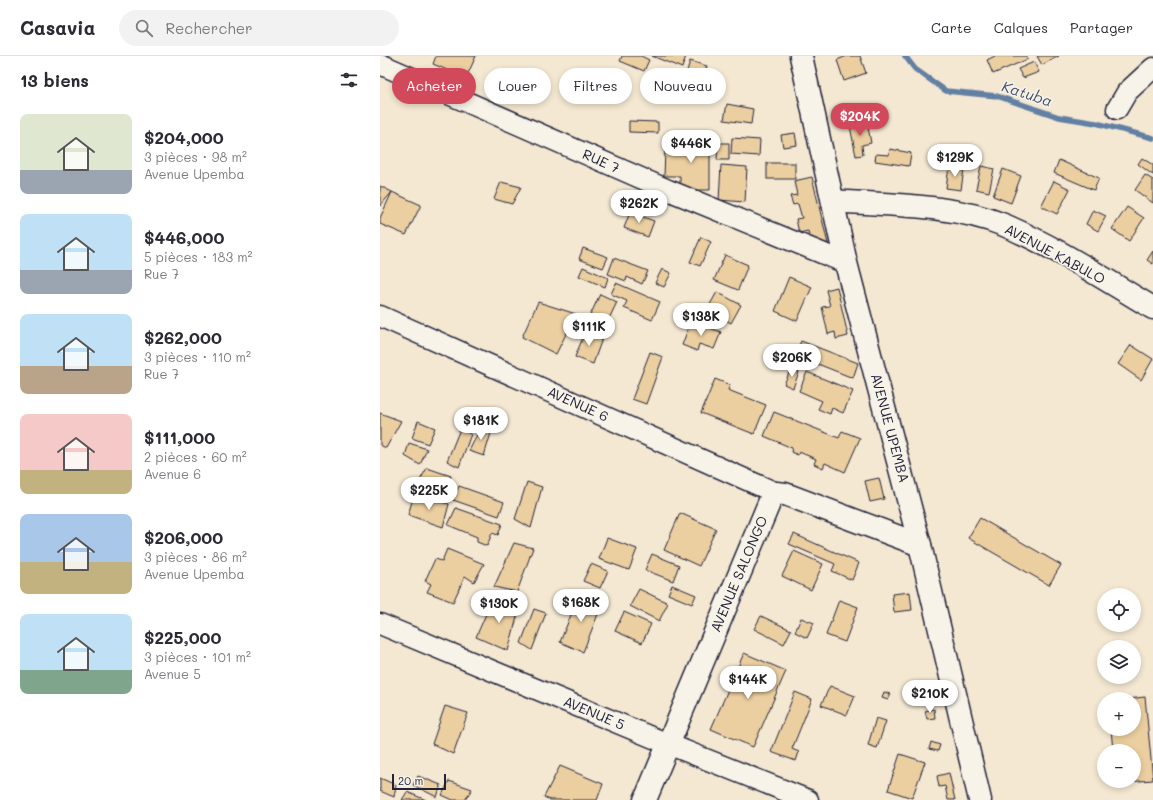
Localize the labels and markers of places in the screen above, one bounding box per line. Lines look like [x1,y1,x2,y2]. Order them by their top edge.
pin: $204K [832,103,888,137]
pin: $446K [663,130,719,164]
pin: $129K [927,144,983,178]
pin: $262K [611,190,667,224]
pin: $138K [673,303,729,337]
pin: $111K [561,313,617,347]
pin: $206K [764,344,820,378]
pin: $181K [453,407,509,441]
pin: $225K [401,477,457,511]
pin: $168K [553,589,609,623]
pin: $130K [471,590,527,624]
pin: $144K [720,666,776,700]
pin: $210K [902,680,958,714]

